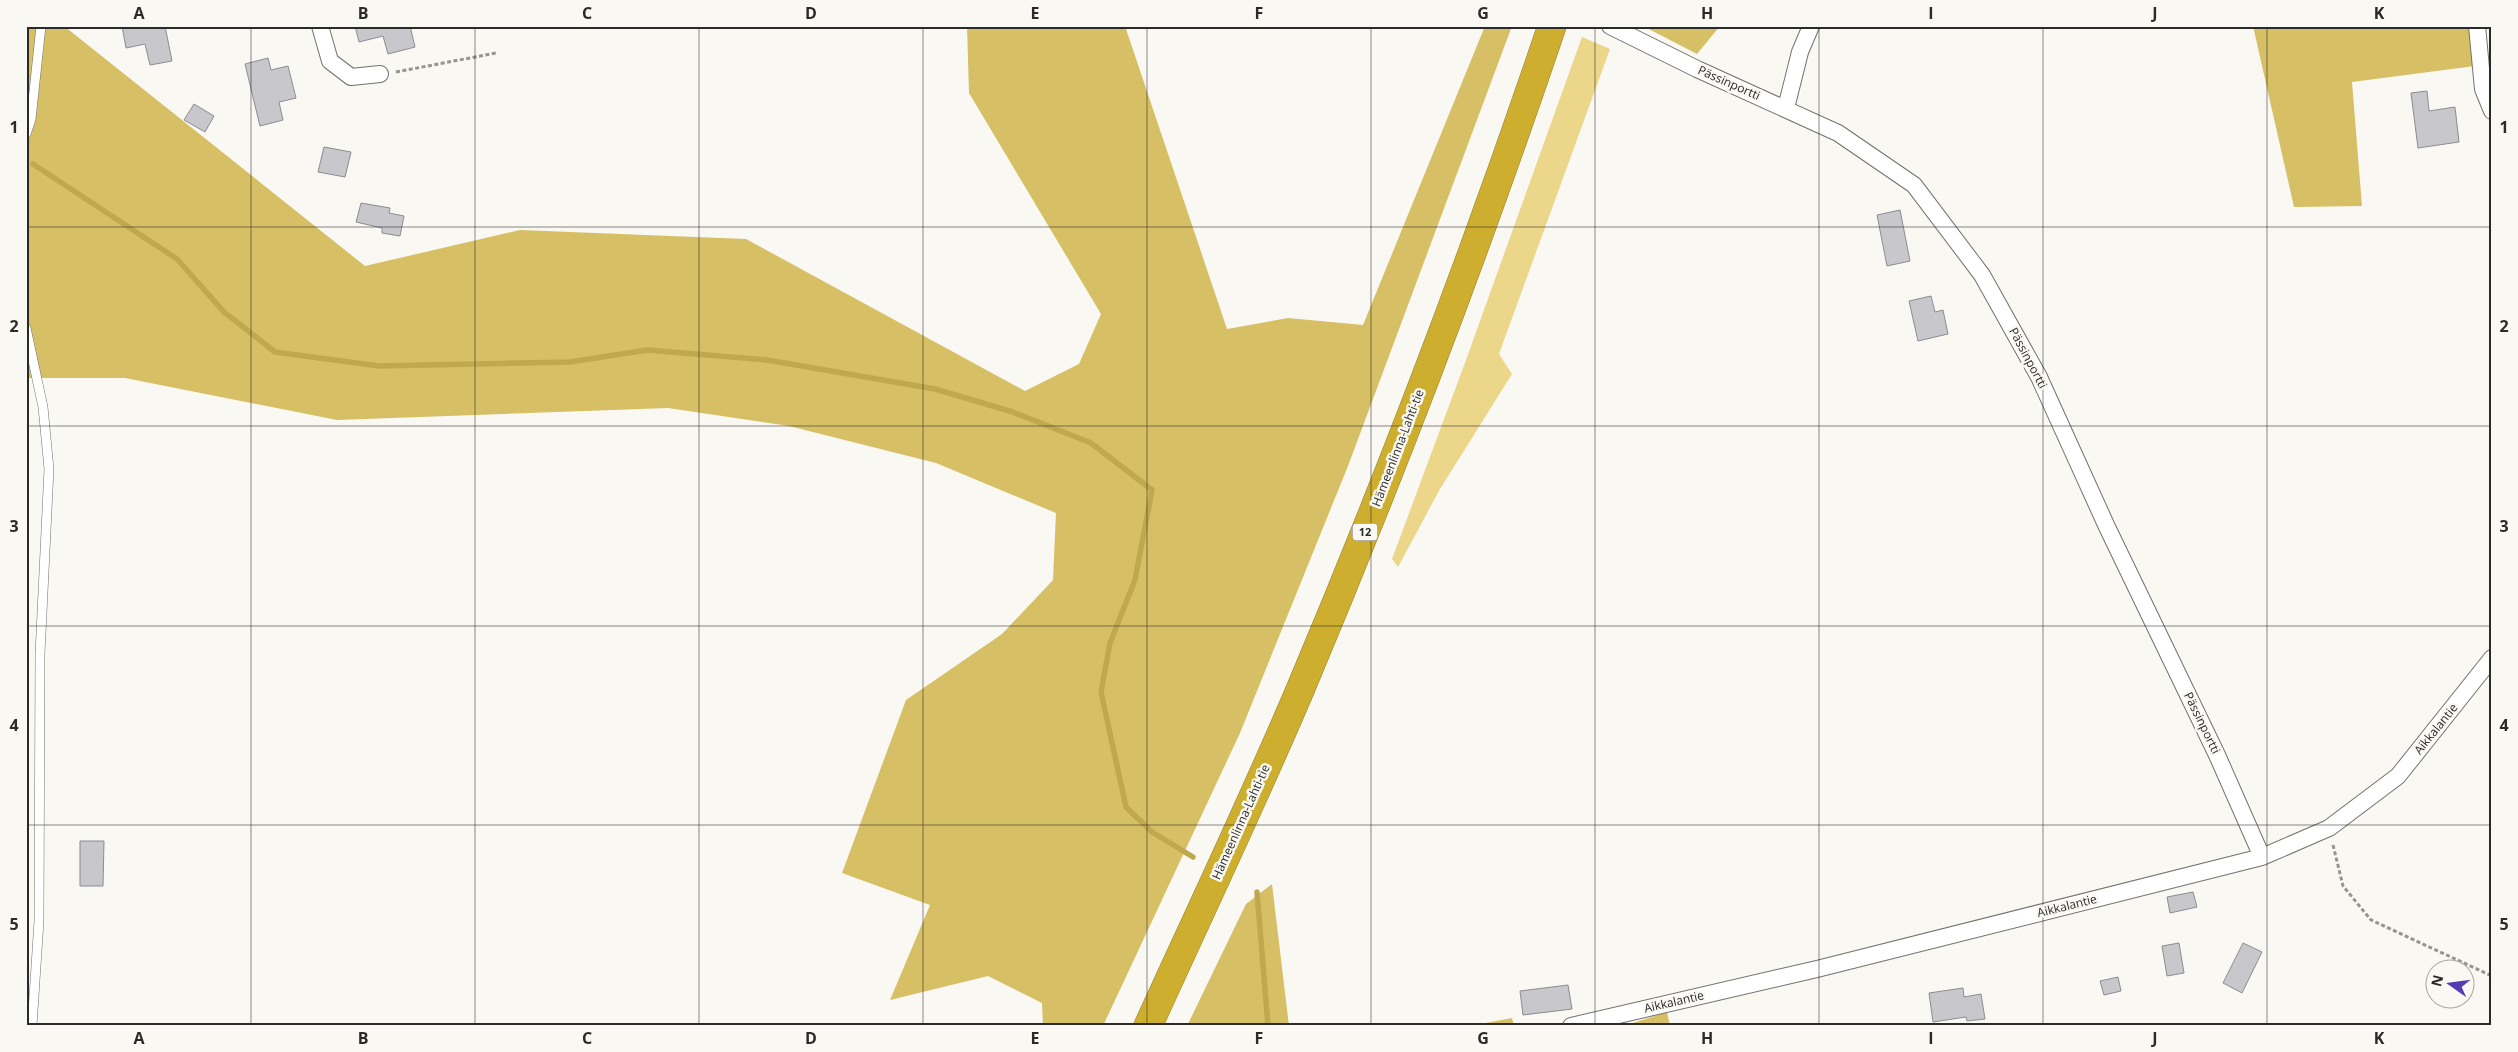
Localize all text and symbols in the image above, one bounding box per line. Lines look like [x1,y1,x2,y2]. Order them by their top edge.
text: A [133,2,145,24]
text: B [358,2,368,24]
text: C [582,2,592,24]
text: D [805,2,817,24]
text: E [1031,2,1040,24]
text: F [1255,2,1263,24]
text: G [1477,2,1489,24]
text: H [1701,2,1713,24]
text: I [1928,2,1934,24]
text: J [2150,2,2158,24]
text: K [2374,2,2385,24]
street label: Pässinportti [1695,61,1763,104]
text: 1 [9,116,19,138]
text: 1 [2499,116,2509,138]
text: 2 [9,315,19,337]
text: 2 [2499,315,2509,337]
street label: Pässinportti [2005,324,2052,391]
street label: Hämeenlinna-Lahti-tie [1367,387,1428,509]
text: 3 [9,515,19,537]
text: 3 [2499,515,2509,537]
road number: 12 [1352,524,1378,540]
street label: Pässinportti [2180,689,2225,757]
street label: Aikkalantie [2410,699,2462,758]
text: 4 [9,714,19,736]
text: 4 [2499,714,2509,736]
street label: Hämeenlinna-Lahti-tie [1208,761,1274,882]
street label: Aikkalantie [2035,890,2099,921]
text: 5 [9,913,19,935]
text: 5 [2499,913,2509,935]
north arrow [2426,960,2476,1010]
text: N [2426,973,2447,989]
street label: Aikkalantie [1642,986,1706,1017]
text: A [133,1027,145,1049]
text: B [358,1027,368,1049]
text: C [582,1027,592,1049]
text: D [805,1027,817,1049]
text: E [1031,1027,1040,1049]
text: F [1255,1027,1263,1049]
text: G [1477,1027,1489,1049]
text: H [1701,1027,1713,1049]
text: I [1928,1027,1934,1049]
text: J [2150,1027,2158,1049]
text: K [2374,1027,2385,1049]

